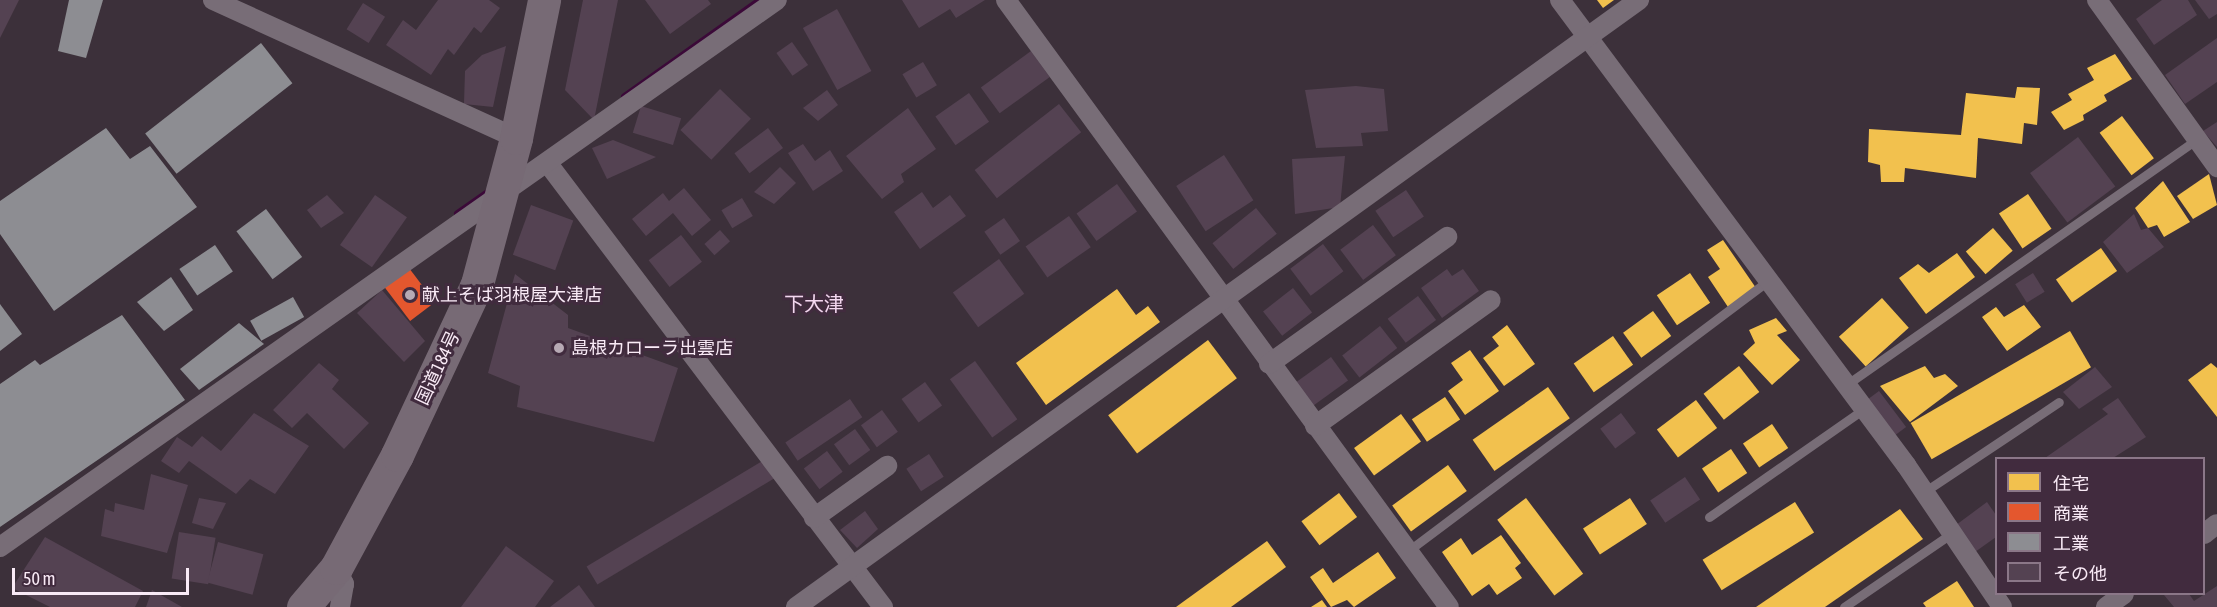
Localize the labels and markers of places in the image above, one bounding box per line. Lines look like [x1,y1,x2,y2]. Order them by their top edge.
place label: 献上そば羽根屋大津店 [422,284,602,306]
marker: 献上そば羽根屋大津店 [403,288,417,302]
place label: 島根カローラ出雲店 [571,337,733,359]
marker: 島根カローラ出雲店 [552,341,566,355]

